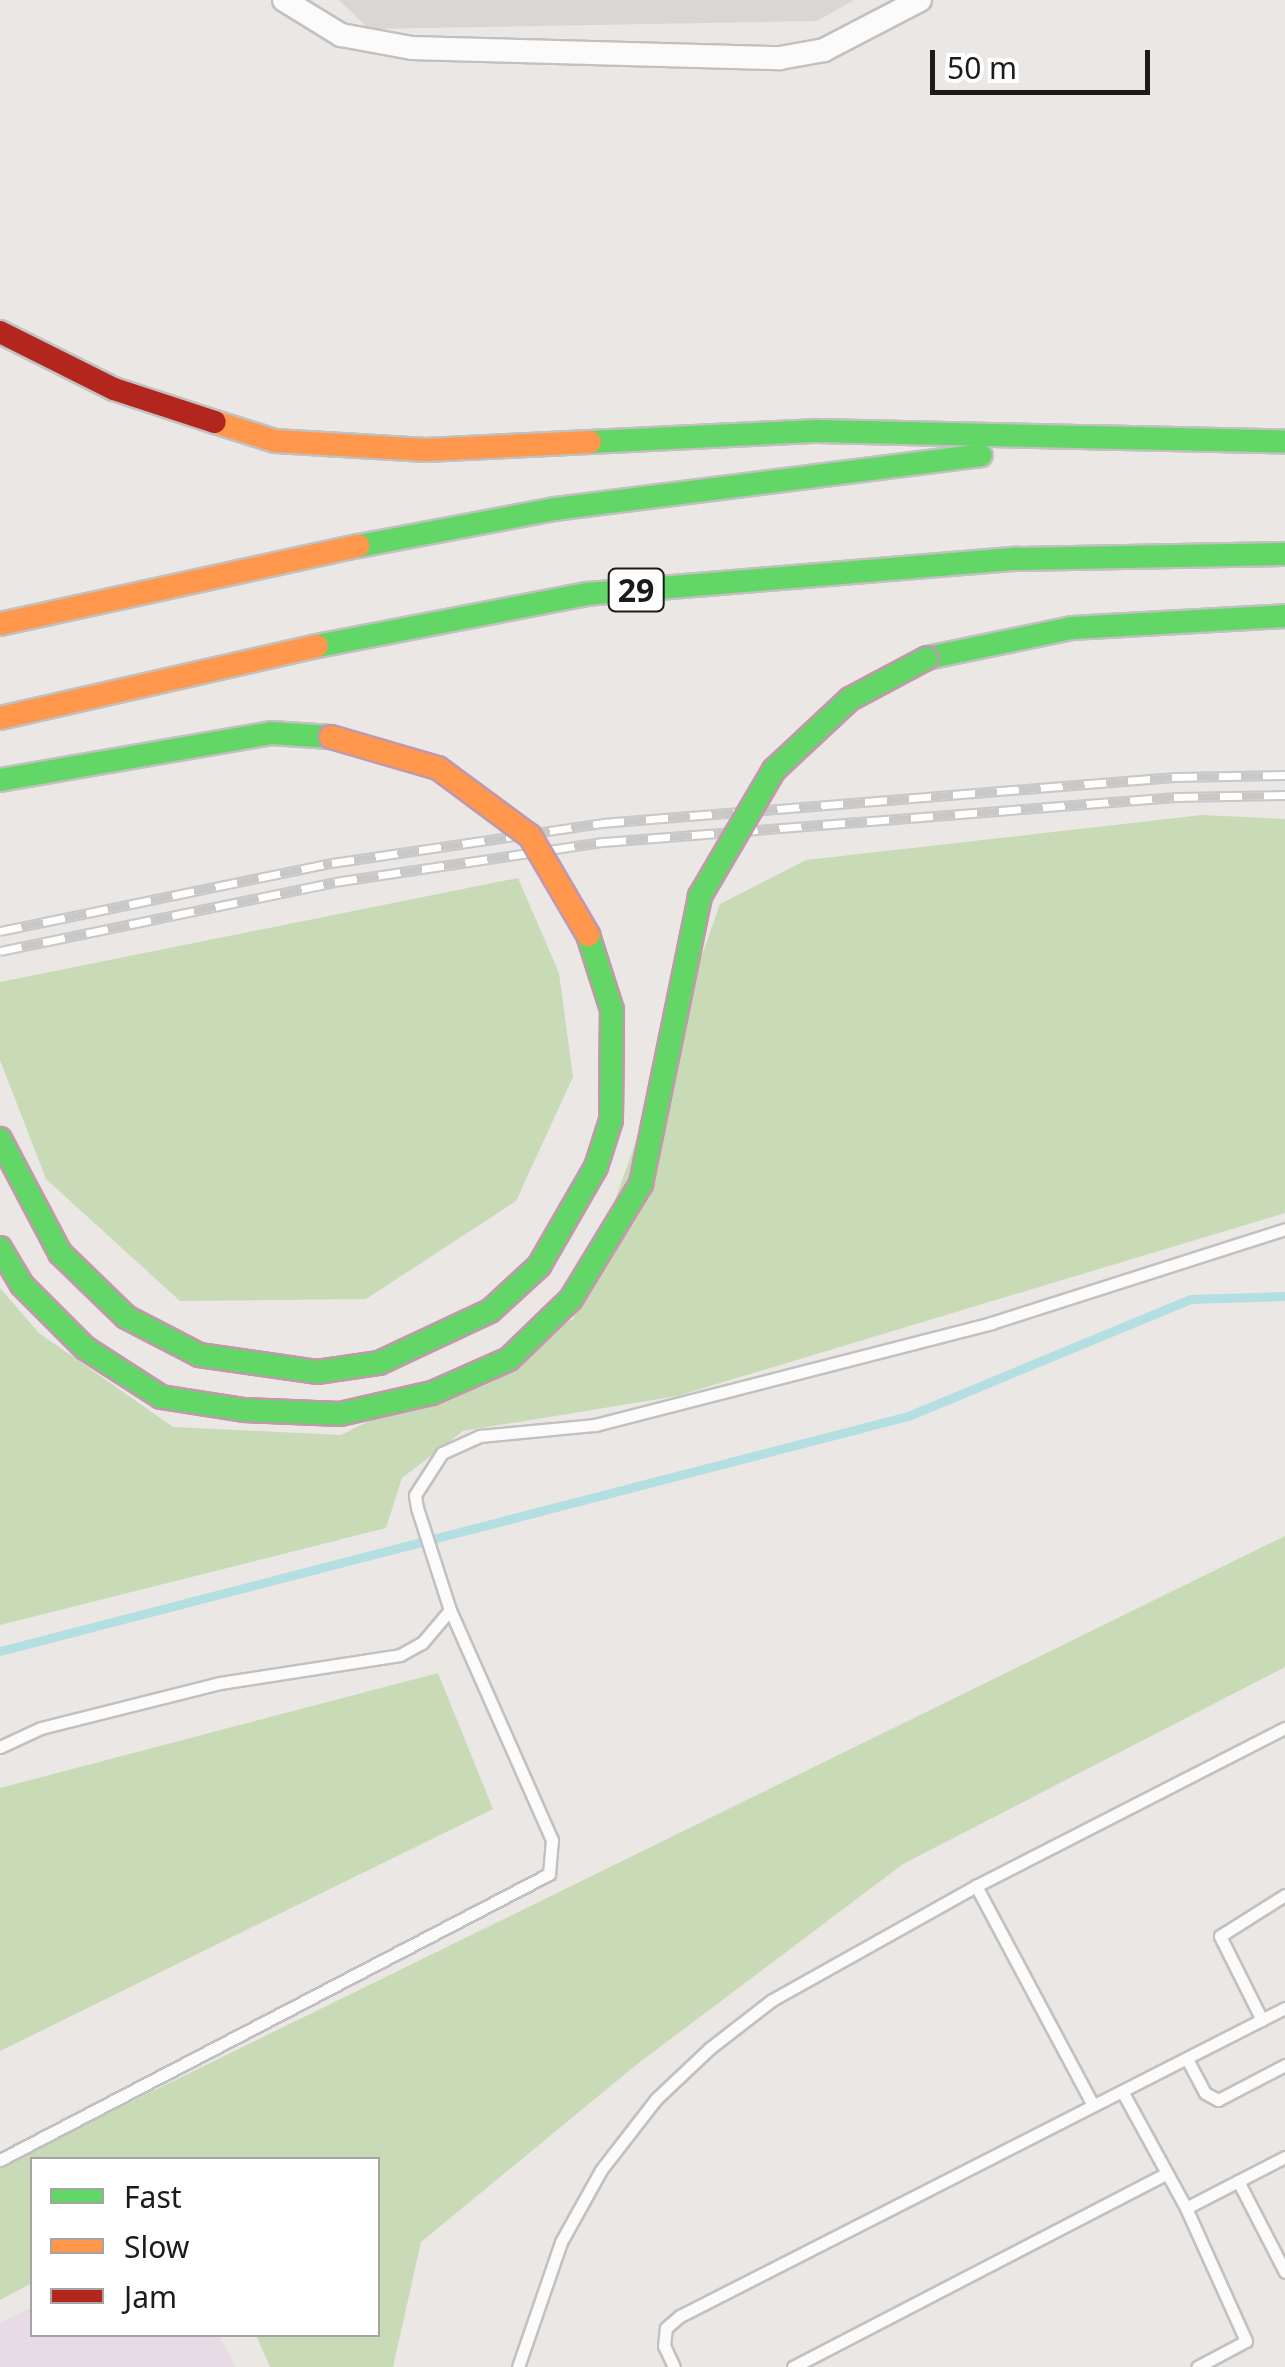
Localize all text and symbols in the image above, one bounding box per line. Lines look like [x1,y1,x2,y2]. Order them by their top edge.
scale bar [935,30,1155,92]
text: 50 m [947,47,1017,88]
road number: 29 [606,563,666,617]
legend [30,2157,380,2337]
text: Fast [124,2176,182,2217]
text: Slow [124,2226,189,2267]
text: Jam [124,2276,177,2317]

